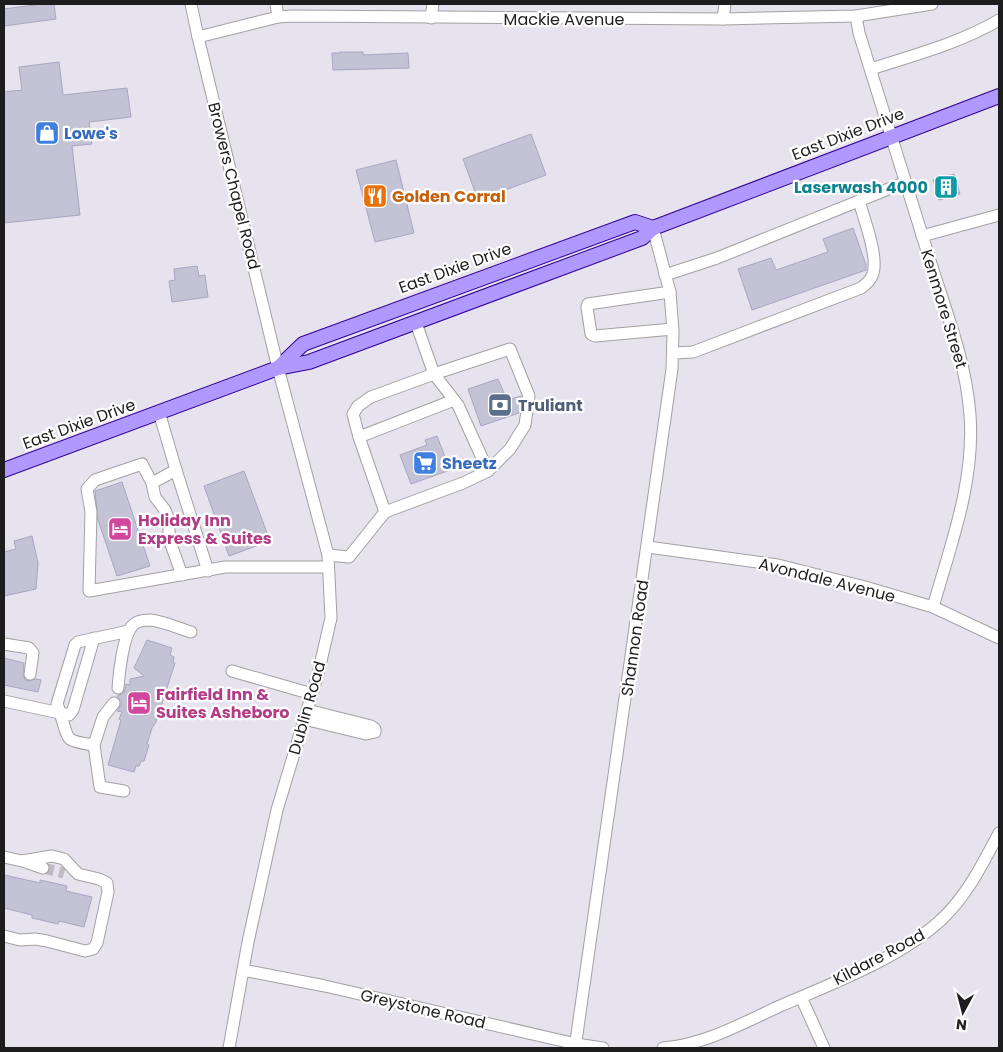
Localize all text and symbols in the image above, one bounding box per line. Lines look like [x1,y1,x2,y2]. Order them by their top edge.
street label: Mackie Avenue [504,8,624,31]
street label: Browers Chapel Road [202,100,266,272]
street label: East Dixie Drive [789,102,908,166]
shop icon: Lowe's [34,120,60,146]
place label: Lowe's [64,122,118,145]
building icon: Laserwash 4000 [933,174,959,200]
place label: Laserwash 4000 [794,176,928,199]
restaurant icon: Golden Corral [362,183,388,209]
place label: Golden Corral [392,185,506,208]
street label: East Dixie Drive [395,237,515,299]
street label: Kenmore Street [915,247,973,372]
bank icon: Truliant [487,392,513,418]
street label: East Dixie Drive [19,393,139,455]
place label: Truliant [518,394,583,417]
supermarket icon: Sheetz [412,450,438,476]
place label: Sheetz [442,452,497,475]
place label: Holiday Inn Express & Suites [138,509,272,550]
hotel icon: Holiday Inn Express & Suites [107,516,133,542]
street label: Avondale Avenue [756,552,898,608]
street label: Shannon Road [615,578,655,698]
street label: Dublin Road [283,659,331,757]
place label: Fairfield Inn & Suites Asheboro [156,683,289,724]
hotel icon: Fairfield Inn & Suites Asheboro [126,690,152,716]
street label: Kildare Road [829,923,929,991]
street label: Greystone Road [358,983,488,1035]
north arrow [938,987,988,1037]
text: N [955,1014,968,1035]

